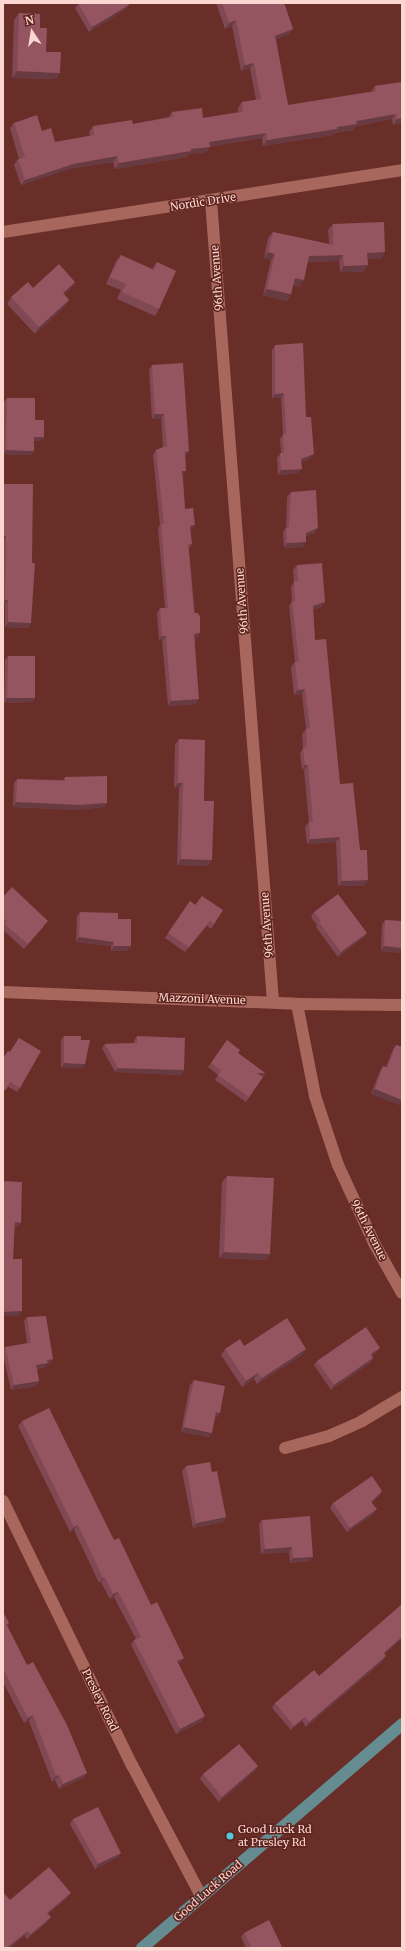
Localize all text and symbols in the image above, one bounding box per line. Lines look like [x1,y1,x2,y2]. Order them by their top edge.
north arrow [12,12,52,52]
text: N [24,13,35,28]
street label: Nordic Drive [169,190,237,214]
street label: 96th Avenue [208,245,226,311]
street label: 96th Avenue [233,568,251,634]
street label: 96th Avenue [258,892,276,958]
street label: Mazzoni Avenue [158,991,246,1007]
street label: 96th Avenue [348,1198,390,1262]
street label: Presley Road [79,1667,121,1733]
place label: Good Luck Rd at Presley Rd [238,1823,312,1849]
marker: Good Luck Rd at Presley Rd [225,1831,235,1841]
street label: Good Luck Road [171,1858,245,1924]

